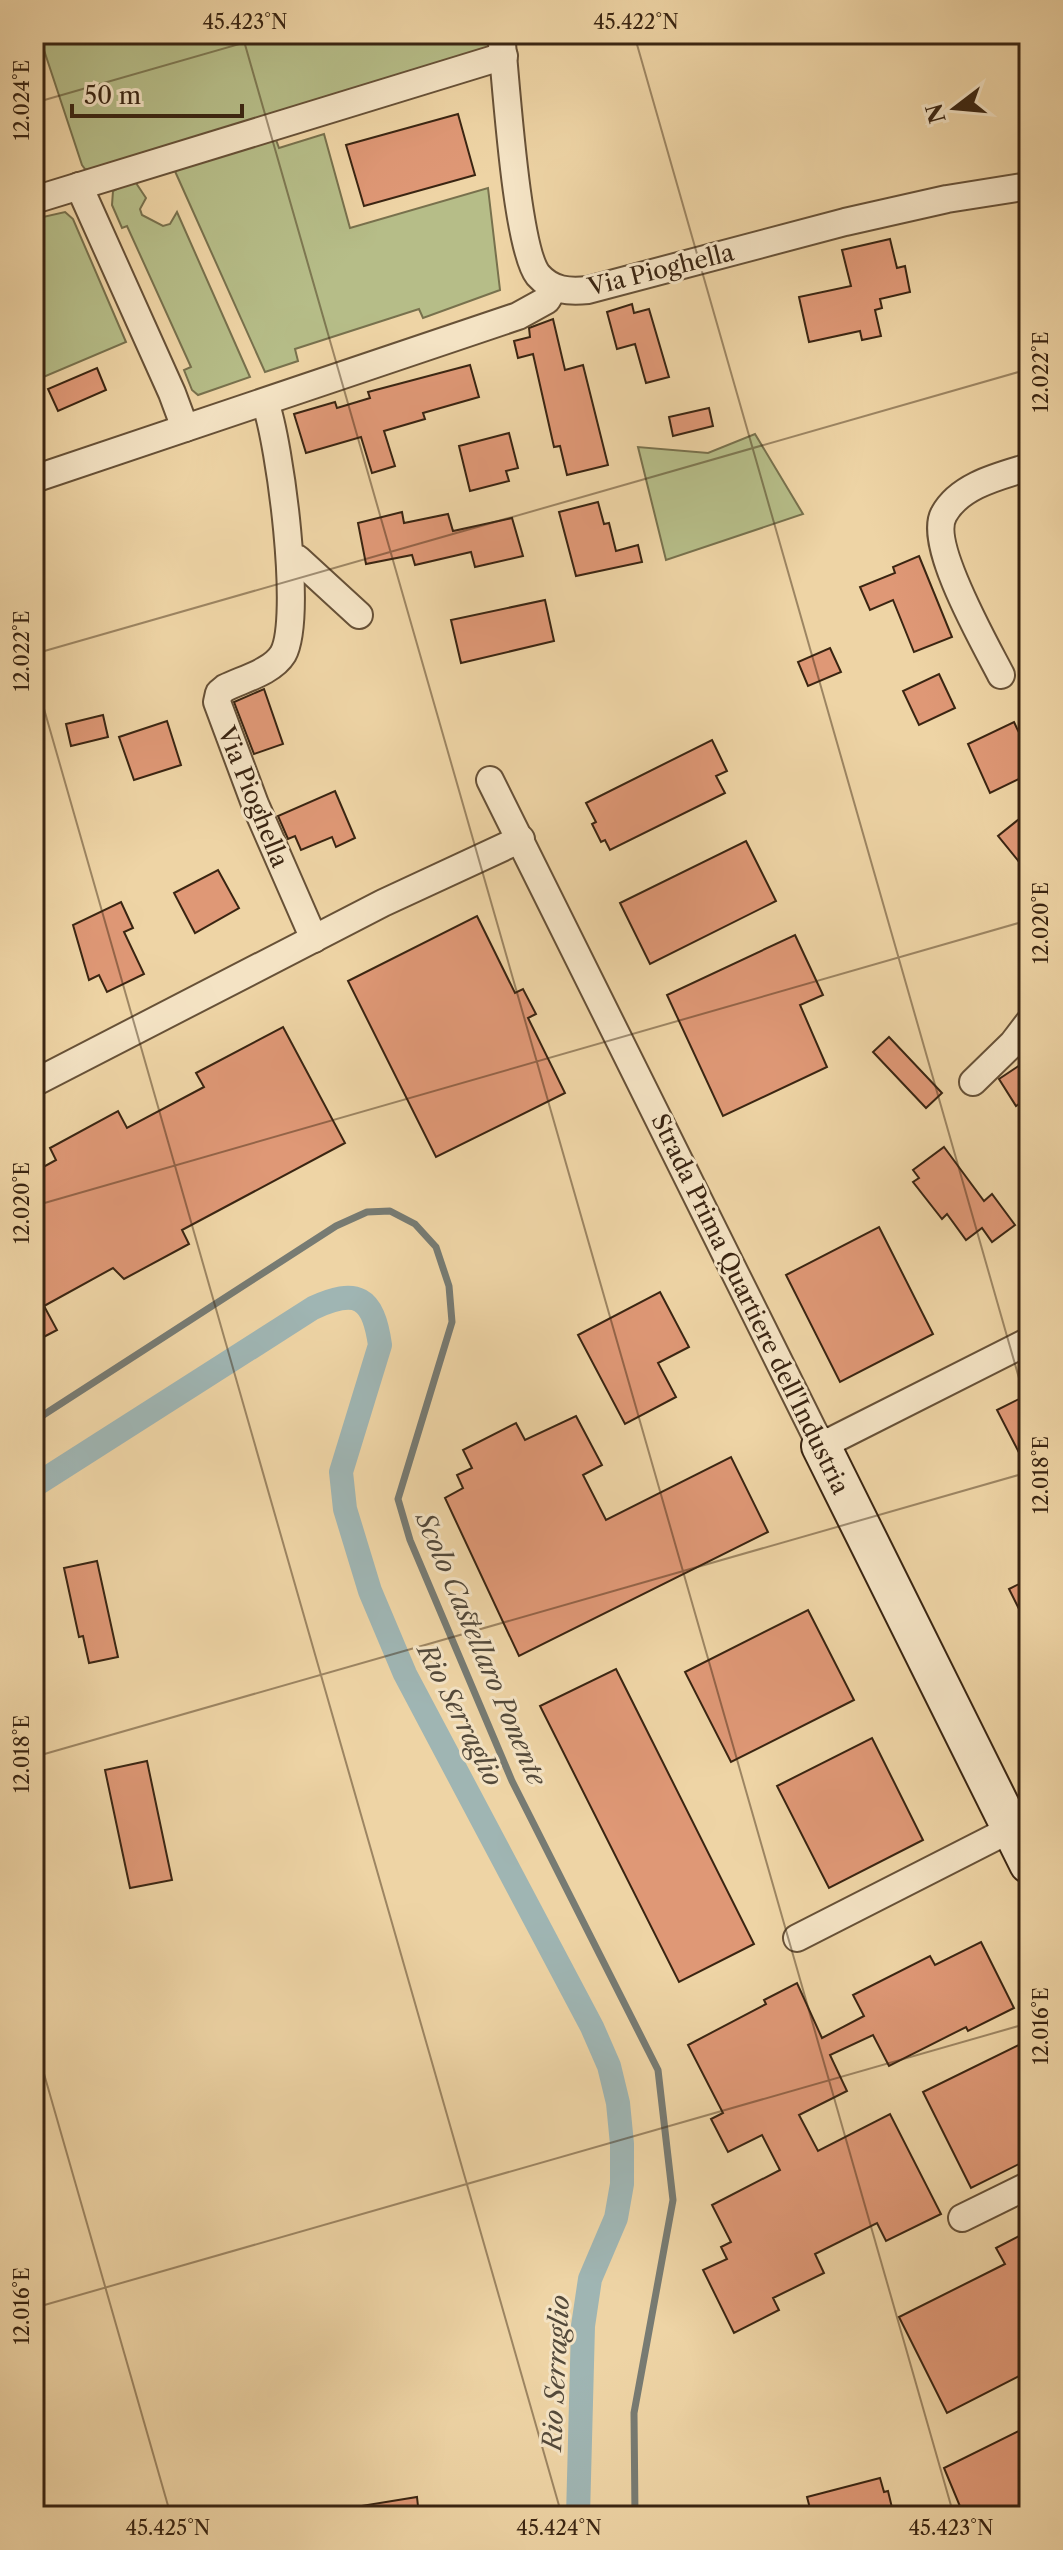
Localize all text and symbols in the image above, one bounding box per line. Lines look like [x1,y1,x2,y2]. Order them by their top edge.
text: 45.423°N [203,10,287,34]
text: 45.422°N [593,10,679,34]
text: 12.024°E [10,60,34,140]
scale bar [72,68,242,118]
north arrow [915,68,995,148]
text: 50 m [84,81,141,110]
text: N [921,100,952,126]
street label: Via Pioghella [584,237,737,302]
text: 12.022°E [1029,332,1053,412]
text: 12.022°E [10,611,34,691]
street label: Via Pioghella [212,721,295,872]
text: 12.020°E [1029,882,1053,964]
street label: Strada Prima Quartiere dell'Industria [645,1109,856,1499]
text: 12.020°E [10,1162,34,1244]
text: 12.018°E [1029,1436,1053,1514]
water label: Scolo Castellaro Ponente [408,1506,554,1792]
water label: Rio Serraglio [410,1637,510,1792]
text: 12.018°E [10,1715,34,1793]
text: 12.016°E [1029,1987,1053,2065]
text: 12.016°E [10,2267,34,2345]
water label: Rio Serraglio [536,2294,576,2454]
text: 45.425°N [126,2516,210,2540]
text: 45.424°N [516,2516,602,2540]
text: 45.423°N [909,2516,993,2540]

